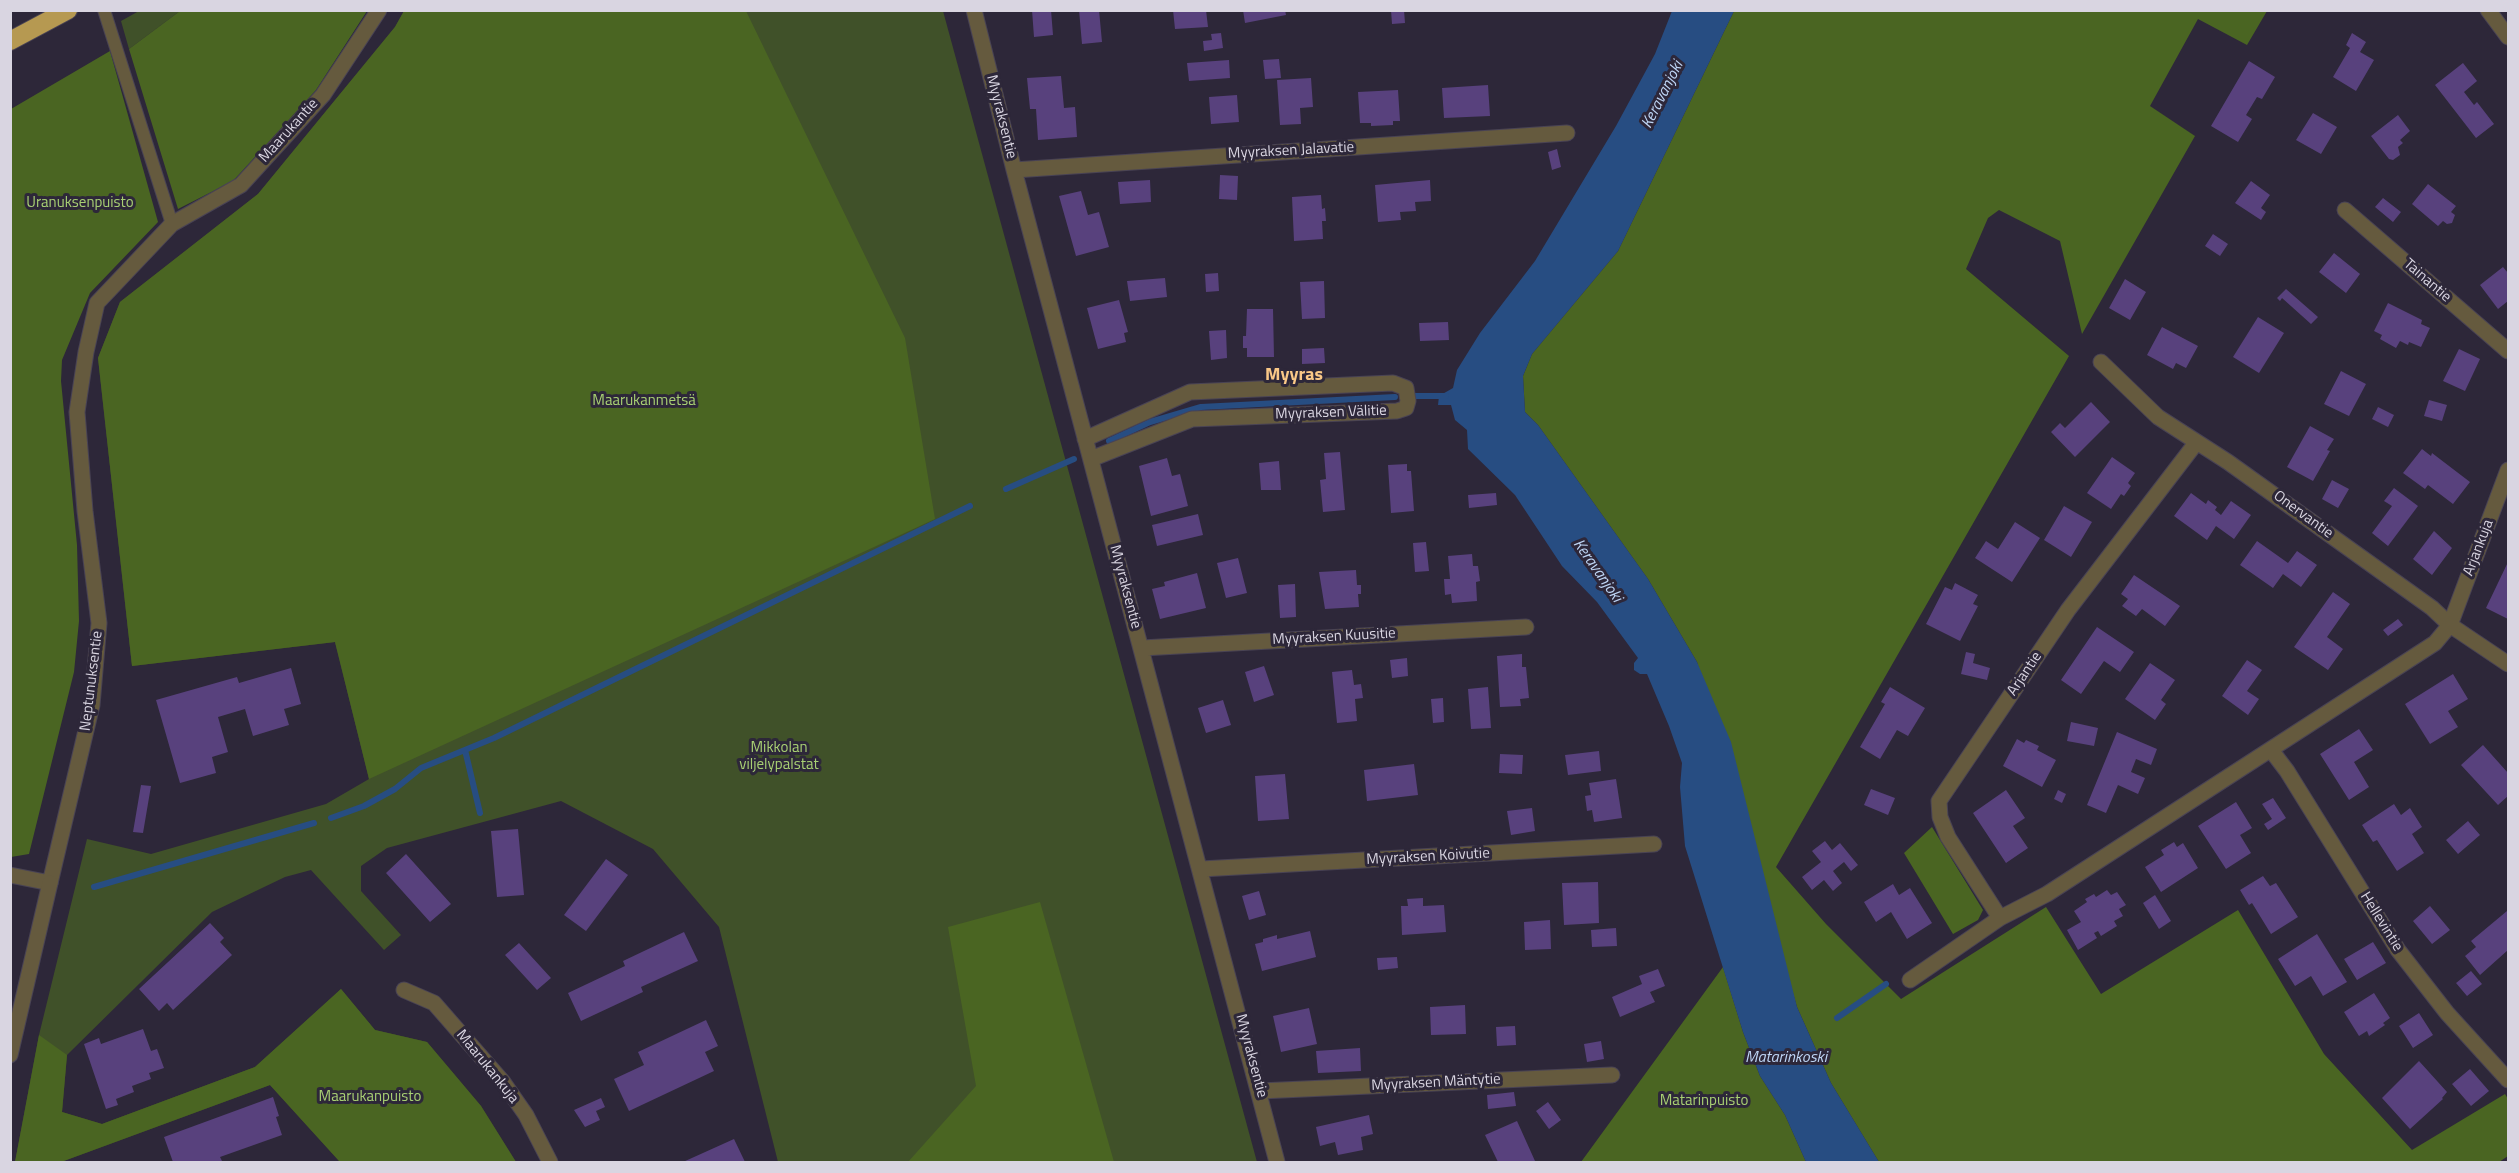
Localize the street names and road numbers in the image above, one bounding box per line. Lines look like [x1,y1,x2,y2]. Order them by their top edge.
street label: Myyraksentie [982,73,1020,161]
street label: Maarukantie [256,95,322,167]
street label: Myyraksen Jalavatie [1227,139,1355,163]
street label: Tainantie [2400,255,2454,307]
street label: Myyraksen Välitie [1275,402,1387,424]
street label: Onervantie [2270,487,2336,543]
street label: Arjankuja [2460,517,2498,579]
street label: Myyraksentie [1105,543,1145,631]
street label: Myyraksen Kuusitie [1272,625,1396,649]
street label: Neptunuksentie [77,630,107,732]
street label: Arjantie [2004,649,2046,699]
street label: Myyraksen Koivutie [1366,845,1490,869]
street label: Hellevintie [2356,889,2406,955]
street label: Myyraksentie [1231,1012,1271,1100]
street label: Maarukankuja [452,1027,522,1107]
street label: Myyraksen Mäntytie [1371,1071,1501,1095]

